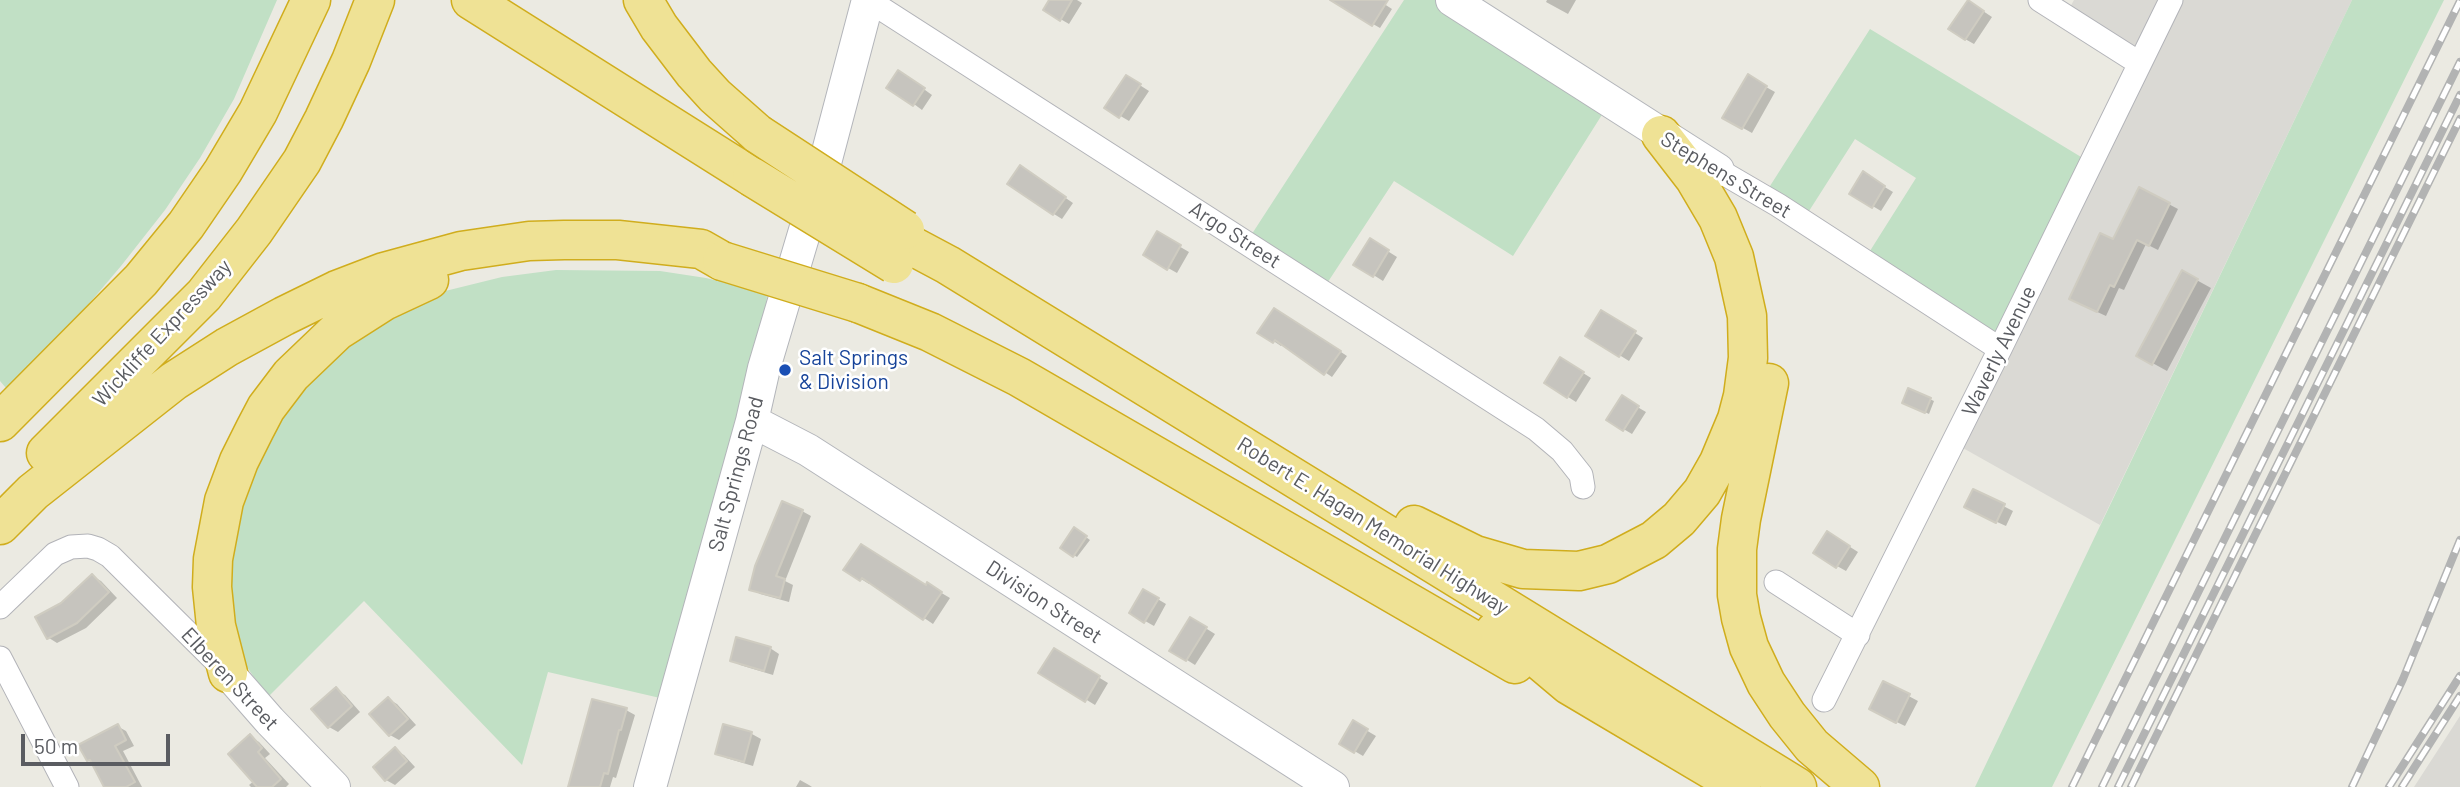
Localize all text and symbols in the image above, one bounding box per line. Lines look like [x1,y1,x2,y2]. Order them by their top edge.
street label: Stephens Street [1656,126,1796,224]
street label: Argo Street [1184,196,1286,274]
street label: Wickliffe Expressway [87,254,237,412]
street label: Waverly Avenue [1957,282,2041,420]
place label: Salt Springs & Division [799,345,908,395]
marker: Salt Springs & Division [777,362,793,378]
street label: Salt Springs Road [703,394,769,554]
street label: Robert E. Hagan Memorial Highway [1233,432,1513,620]
street label: Division Street [981,555,1107,649]
street label: Elberen Street [176,622,284,736]
scale bar [24,720,173,764]
text: 50 m [34,733,78,758]

